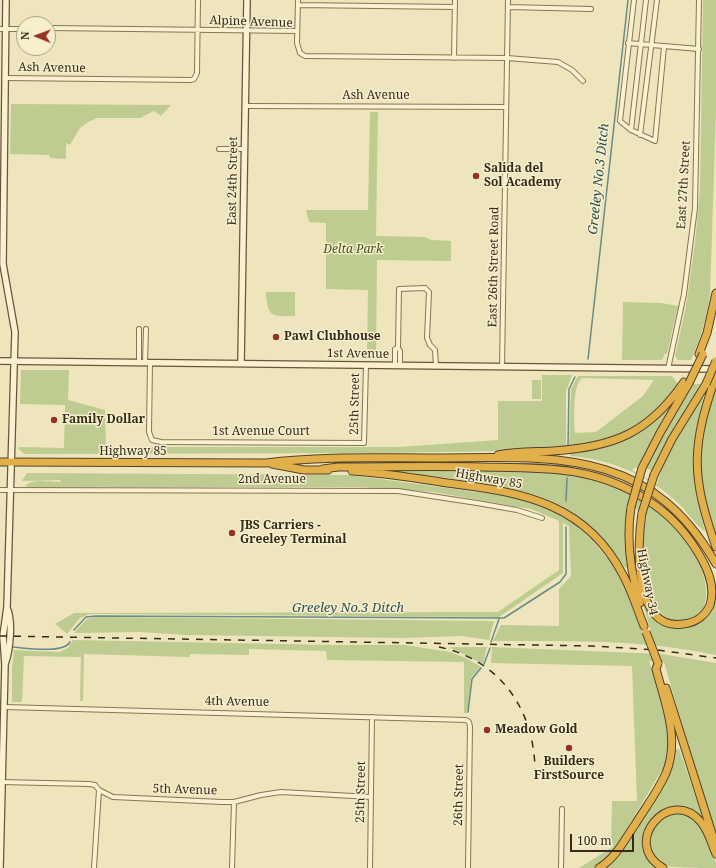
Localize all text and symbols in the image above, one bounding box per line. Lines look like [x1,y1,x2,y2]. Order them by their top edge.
street label: Alpine Avenue [209,13,293,31]
north arrow [16,16,56,56]
text: N [17,31,32,40]
street label: Ash Avenue [18,60,86,76]
street label: Ash Avenue [342,89,410,103]
water label: Greeley No.3 Ditch [585,122,613,236]
street label: East 24th Street [225,136,241,226]
street label: East 27th Street [674,140,694,230]
place label: Salida del Sol Academy [484,162,561,190]
marker: Salida del Sol Academy [471,171,481,181]
street label: East 26th Street Road [486,206,502,328]
park label: Delta Park [323,243,383,257]
place label: Pawl Clubhouse [284,330,381,344]
marker: Pawl Clubhouse [271,332,281,342]
street label: 1st Avenue [327,346,389,362]
street label: 25th Street [347,373,363,435]
place label: Family Dollar [62,413,145,427]
marker: Family Dollar [49,415,59,425]
street label: 1st Avenue Court [212,425,310,439]
street label: Highway 85 [99,445,167,459]
street label: Highway 85 [454,466,524,492]
street label: 2nd Avenue [238,473,306,487]
place label: JBS Carriers - Greeley Terminal [240,519,346,547]
marker: JBS Carriers - Greeley Terminal [227,528,237,538]
street label: Highway 34 [633,547,661,617]
water label: Greeley No.3 Ditch [292,600,404,616]
street label: 4th Avenue [205,694,269,710]
place label: Meadow Gold [495,723,578,737]
marker: Meadow Gold [482,725,492,735]
marker: Builders FirstSource [564,743,574,753]
place label: Builders FirstSource [534,755,604,783]
street label: 25th Street [353,761,369,823]
street label: 26th Street [451,764,467,826]
street label: 5th Avenue [152,782,218,798]
scale bar [572,826,636,852]
text: 100 m [577,832,612,849]

